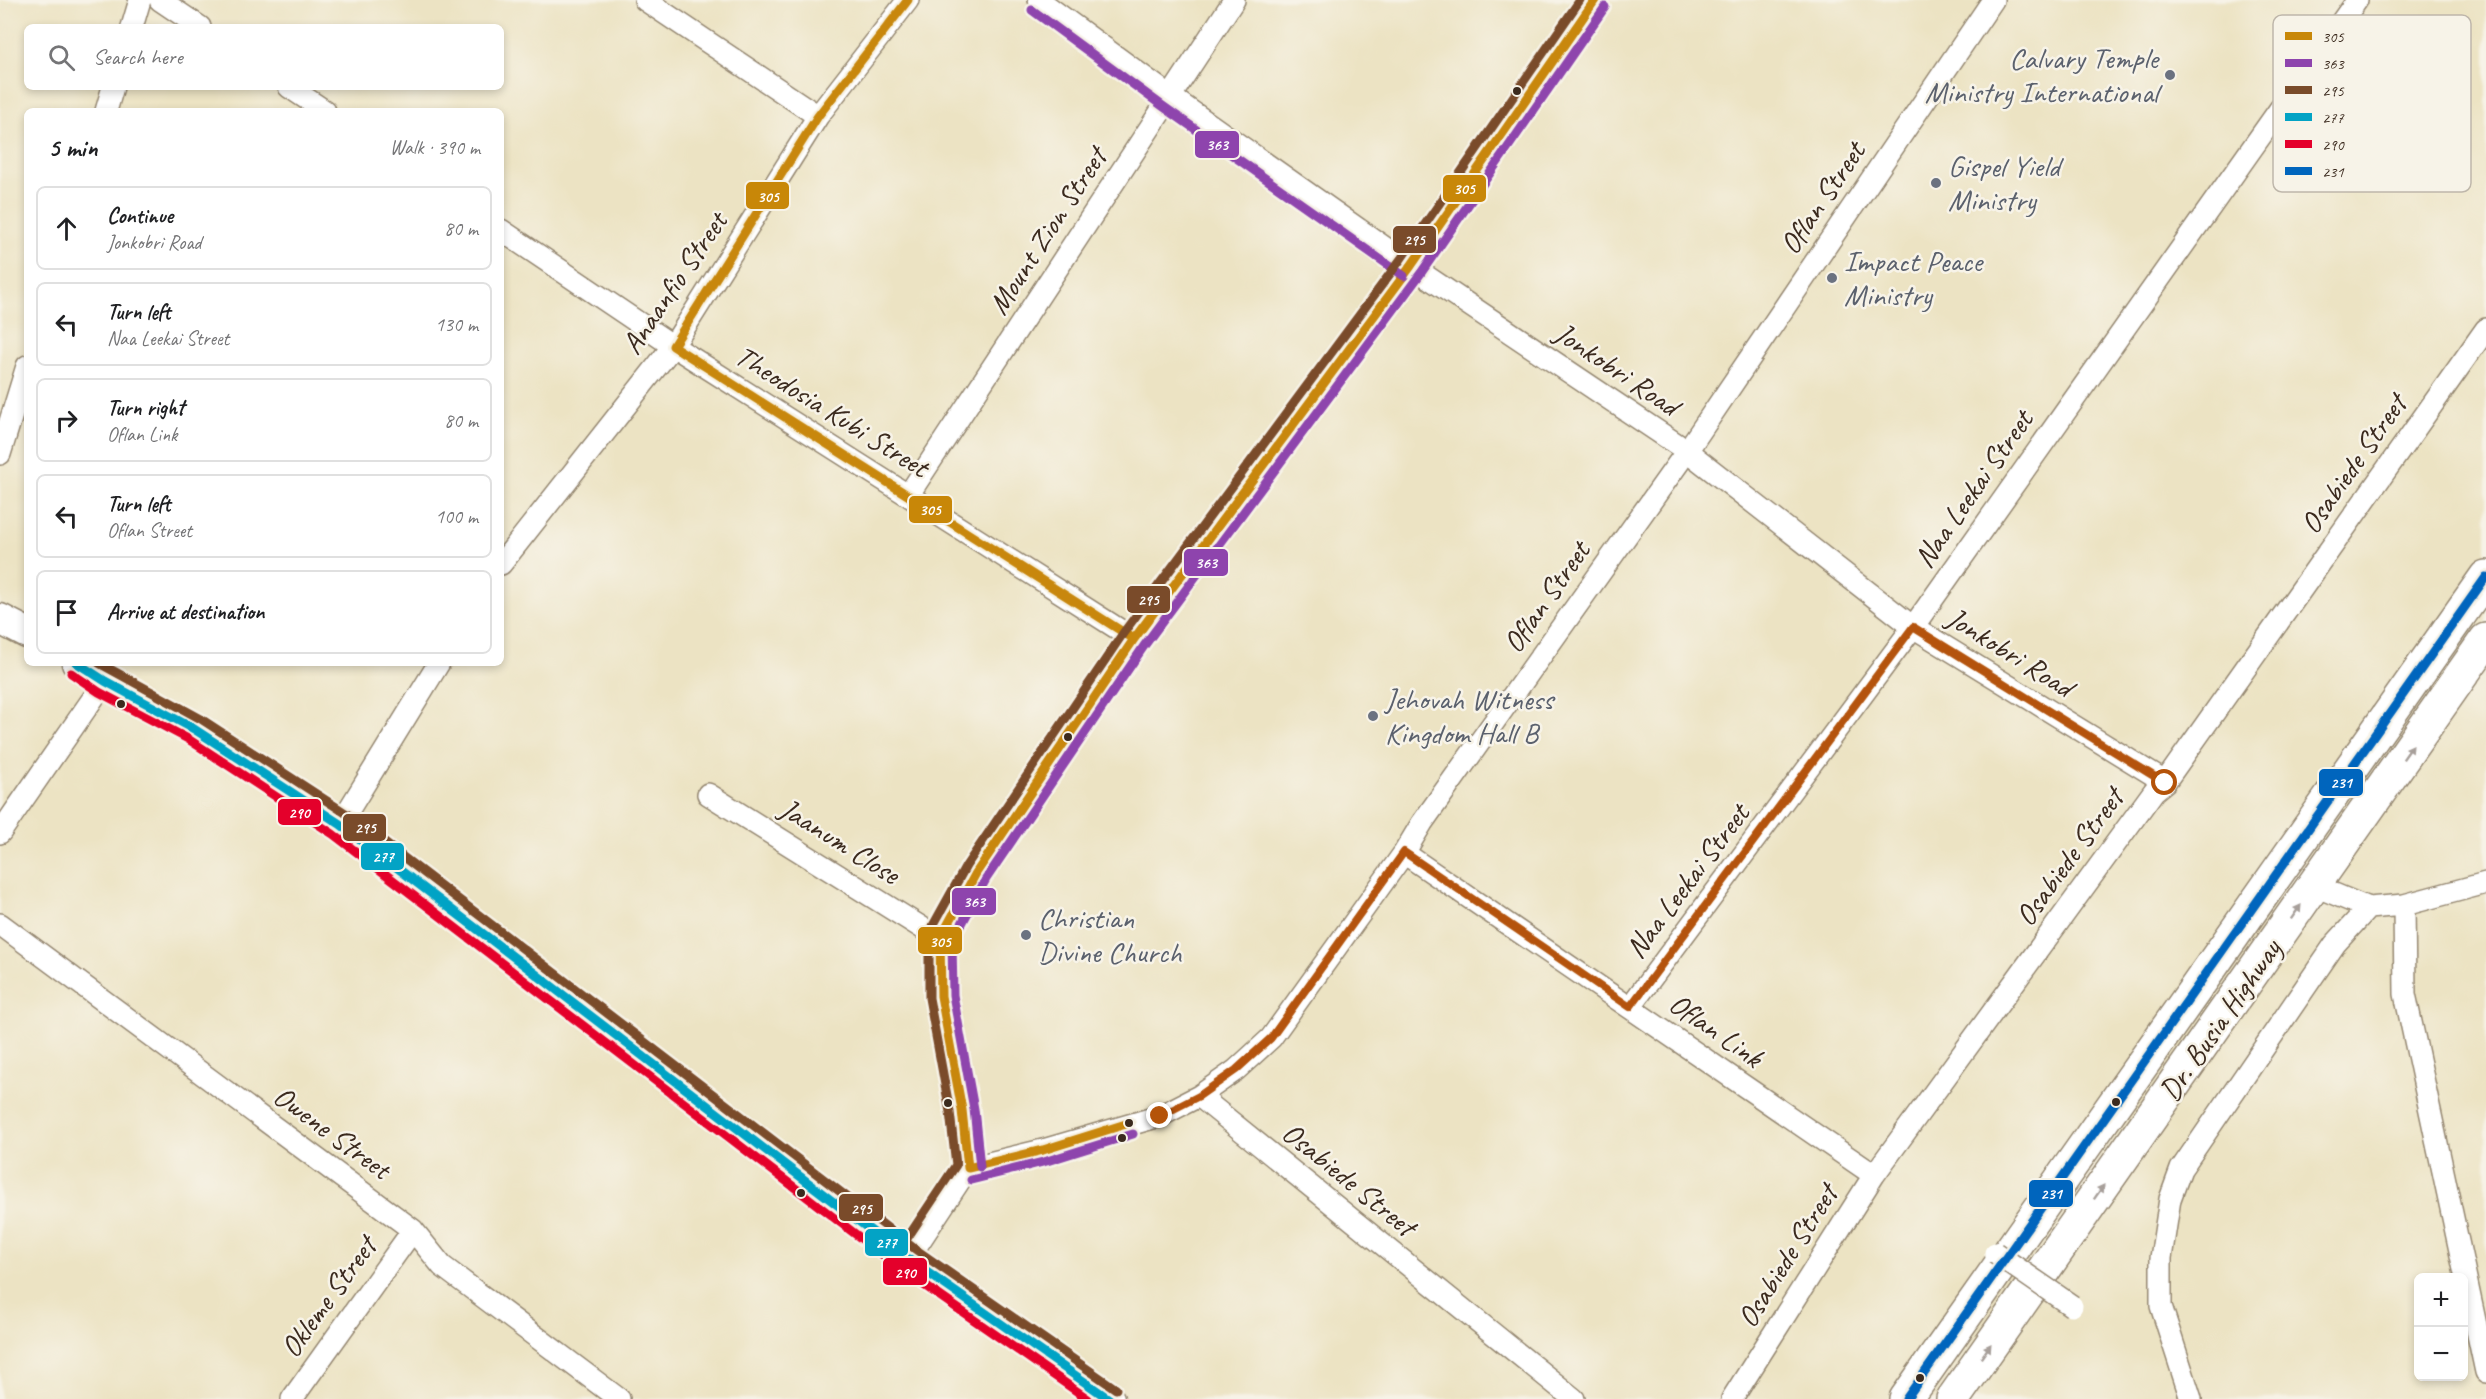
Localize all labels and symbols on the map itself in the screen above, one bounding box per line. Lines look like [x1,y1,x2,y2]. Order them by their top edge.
legend [2273,15,2471,192]
text: 305 [2322,27,2344,47]
place label: Calvary Temple Ministry International [1925,39,2163,111]
text: 363 [2322,54,2345,74]
marker: Calvary Temple Ministry International [2163,68,2177,82]
text: 295 [2322,81,2344,101]
unlabelled marker [1511,85,1523,97]
text: 277 [2322,108,2344,128]
line badge: 363 [1194,130,1240,159]
street label: Oflan Street [1771,132,1875,261]
text: 363 [1206,135,1230,155]
text: 290 [2322,135,2345,155]
street label: Mount Zion Street [979,137,1117,321]
place label: Gispel Yield Ministry [1948,147,2064,219]
text: 231 [2322,162,2344,182]
line badge: 305 [1442,174,1487,203]
marker: Gispel Yield Ministry [1929,176,1943,190]
text: 305 [1453,179,1477,199]
line badge: 305 [745,181,790,210]
text: 305 [757,187,781,207]
street label: Anaanfio Street [613,202,737,361]
line badge: 295 [1392,225,1437,254]
text: 295 [1403,230,1427,250]
place label: Impact Peace Ministry [1844,242,1984,314]
marker: Impact Peace Ministry [1825,271,1839,285]
street label: Jonkobri Road [1546,313,1690,427]
street label: Theodosia Kubi Street [728,336,938,487]
street label: Osabiede Street [2291,384,2417,541]
street label: Naa Leekai Street [1905,401,2043,575]
line badge: 305 [908,495,953,524]
text: 305 [919,500,943,520]
street label: Oflan Street [1494,531,1600,660]
line badge: 363 [1183,548,1229,577]
text: 363 [1195,553,1219,573]
line badge: 295 [1126,585,1171,614]
text: 295 [1137,590,1161,610]
street label: Jonkobri Road [1938,597,2084,708]
place label: Jehovah Witness Kingdom Hall B [1383,680,1556,752]
unlabelled marker [115,698,127,710]
marker: Jehovah Witness Kingdom Hall B [1366,709,1380,723]
unlabelled marker [1062,731,1074,743]
one-way arrow [2402,745,2414,761]
line badge: 231 [2318,768,2364,797]
route start [2151,769,2177,795]
text: 231 [2330,773,2354,793]
street label: Osabiede Street [2006,777,2134,933]
street label: Jaanum Close [771,788,909,894]
street label: Naa Leekai Street [1617,794,1759,966]
line badge: 290 [277,798,322,826]
text: 290 [288,803,311,823]
line badge: 295 [342,813,387,842]
text: 295 [354,818,378,838]
line badge: 277 [360,842,405,871]
text: 277 [372,847,396,867]
line badge: 363 [951,887,997,916]
text: 363 [963,892,987,912]
place label: Christian Divine Church [1038,899,1182,971]
one-way arrow [2290,905,2302,921]
line badge: 305 [917,926,963,955]
marker: Christian Divine Church [1019,928,1033,942]
street label: Dr. Busia Highway [2150,931,2291,1108]
text: 305 [929,932,953,952]
street label: Oflan Link [1662,984,1772,1077]
street label: Owene Street [266,1077,401,1189]
unlabelled marker [2110,1096,2122,1108]
unlabelled marker [942,1097,954,1109]
route end [1146,1102,1172,1128]
street label: Osabiede Street [1274,1114,1427,1247]
unlabelled marker [1123,1117,1135,1129]
unlabelled marker [1116,1132,1128,1144]
street label: Osabiede Street [1728,1174,1848,1334]
line badge: 231 [2028,1179,2074,1208]
text: 231 [2040,1184,2064,1204]
one-way arrow [2093,1184,2105,1200]
unlabelled marker [795,1187,807,1199]
line badge: 295 [838,1193,884,1222]
text: 295 [850,1199,874,1219]
street label: Okleme Street [271,1226,387,1365]
line badge: 277 [864,1228,909,1257]
text: 277 [875,1233,899,1253]
line badge: 290 [882,1257,928,1286]
text: 290 [894,1263,917,1283]
one-way arrow [1980,1344,1992,1359]
unlabelled marker [1914,1372,1926,1384]

